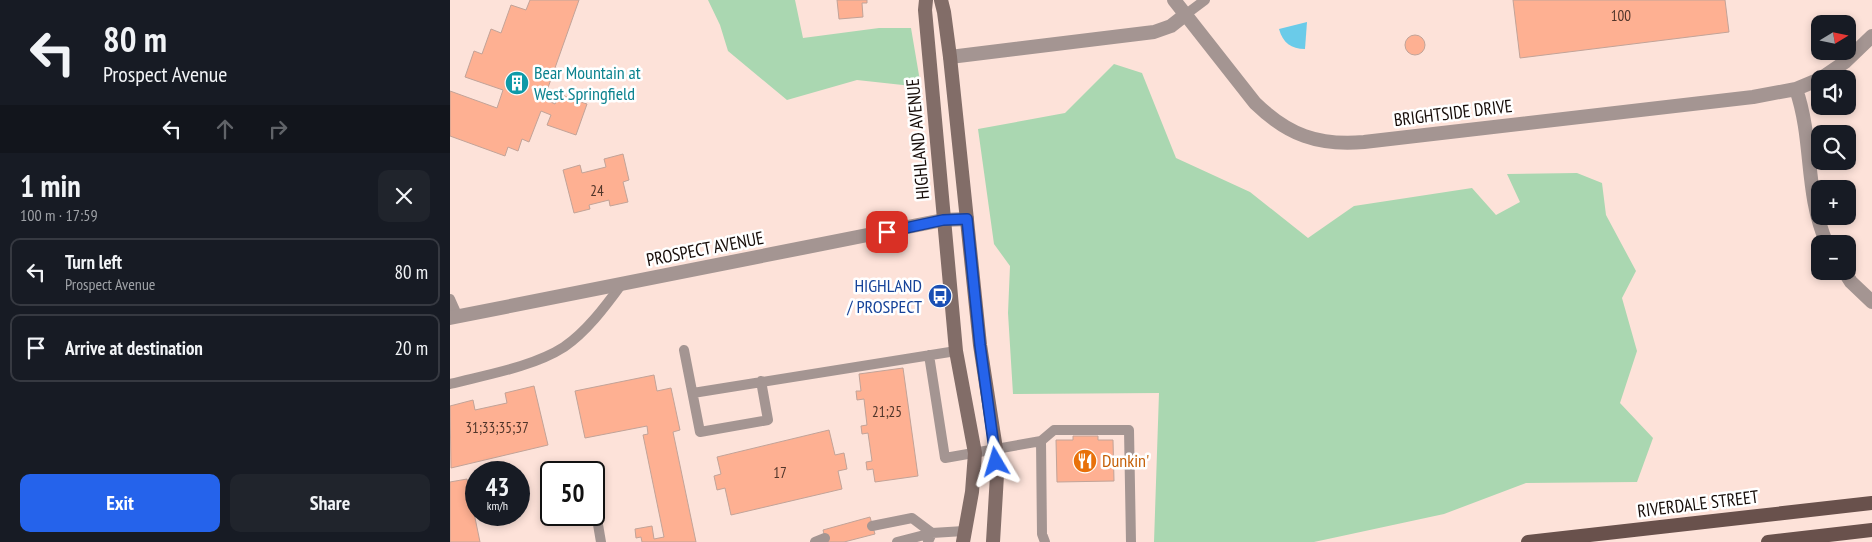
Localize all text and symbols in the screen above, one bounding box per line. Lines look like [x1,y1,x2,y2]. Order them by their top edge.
house number: 100 [1611,6,1631,25]
north arrow [1811,15,1856,60]
map controls [1811,15,1856,280]
text: 80 m [103,16,167,62]
icon: left [20,20,85,85]
text: Prospect Avenue [103,60,227,88]
place label: Bear Mountain at West Springfield [534,61,641,105]
building icon: Bear Mountain at West Springfield [504,70,530,96]
button: sound [1811,70,1856,115]
street label: HIGHLAND AVENUE [901,77,934,201]
street label: BRIGHTSIDE DRIVE [1392,94,1513,131]
icon: left [158,115,186,143]
icon: ahead [211,115,239,143]
icon: right [264,115,292,143]
button: search [1811,125,1856,170]
text: 1 min [20,166,81,205]
button: close [378,170,430,222]
button: + [1811,180,1856,225]
house number: 24 [590,181,604,200]
text: 100 m · 17:59 [20,205,98,225]
pin [866,211,908,253]
icon: arrive [873,218,901,246]
street label: PROSPECT AVENUE [644,226,765,271]
button: − [1811,235,1856,280]
text: Turn left [65,250,122,274]
icon: left [22,258,50,286]
text: 80 m [395,260,428,284]
text: Prospect Avenue [65,274,155,294]
place label: HIGHLAND / PROSPECT [846,274,922,318]
bus stop icon: HIGHLAND / PROSPECT [927,283,953,309]
icon: arrive [22,334,50,362]
text: Arrive at destination [65,336,203,360]
text: 20 m [395,336,428,360]
house number: 21;25 [872,402,902,421]
house number: 31;33;35;37 [465,418,529,437]
position arrow [969,435,1021,487]
restaurant icon: Dunkin' [1072,448,1098,474]
place label: Dunkin' [1102,449,1149,472]
speed limit sign: 50 [540,461,605,526]
house number: 17 [773,463,787,482]
text: 43 [486,471,509,503]
button: Exit [20,474,220,532]
button: Share [230,474,430,532]
street label: RIVERDALE STREET [1636,485,1760,522]
text: km/h [487,498,508,513]

